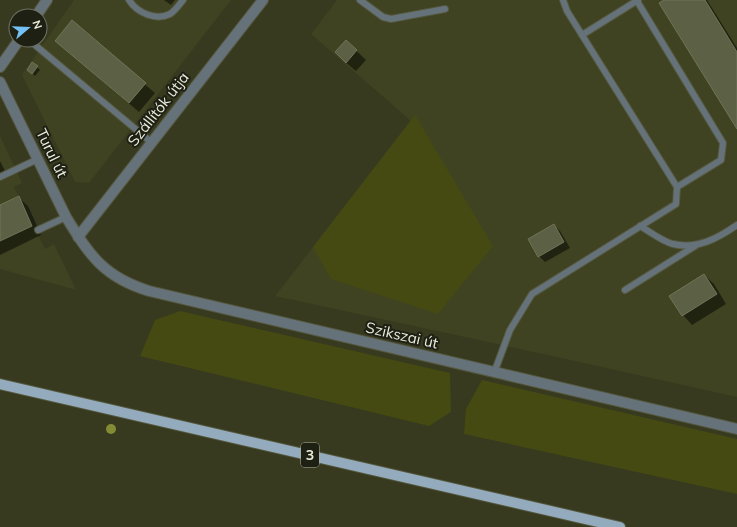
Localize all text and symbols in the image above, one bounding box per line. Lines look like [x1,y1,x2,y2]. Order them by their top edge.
north arrow [8,8,48,48]
text: N [29,19,45,31]
street label: Szállítók útja [123,68,193,150]
street label: Turul út [32,125,72,181]
street label: Szikszai út [364,317,440,353]
road number: 3 [301,443,319,467]

